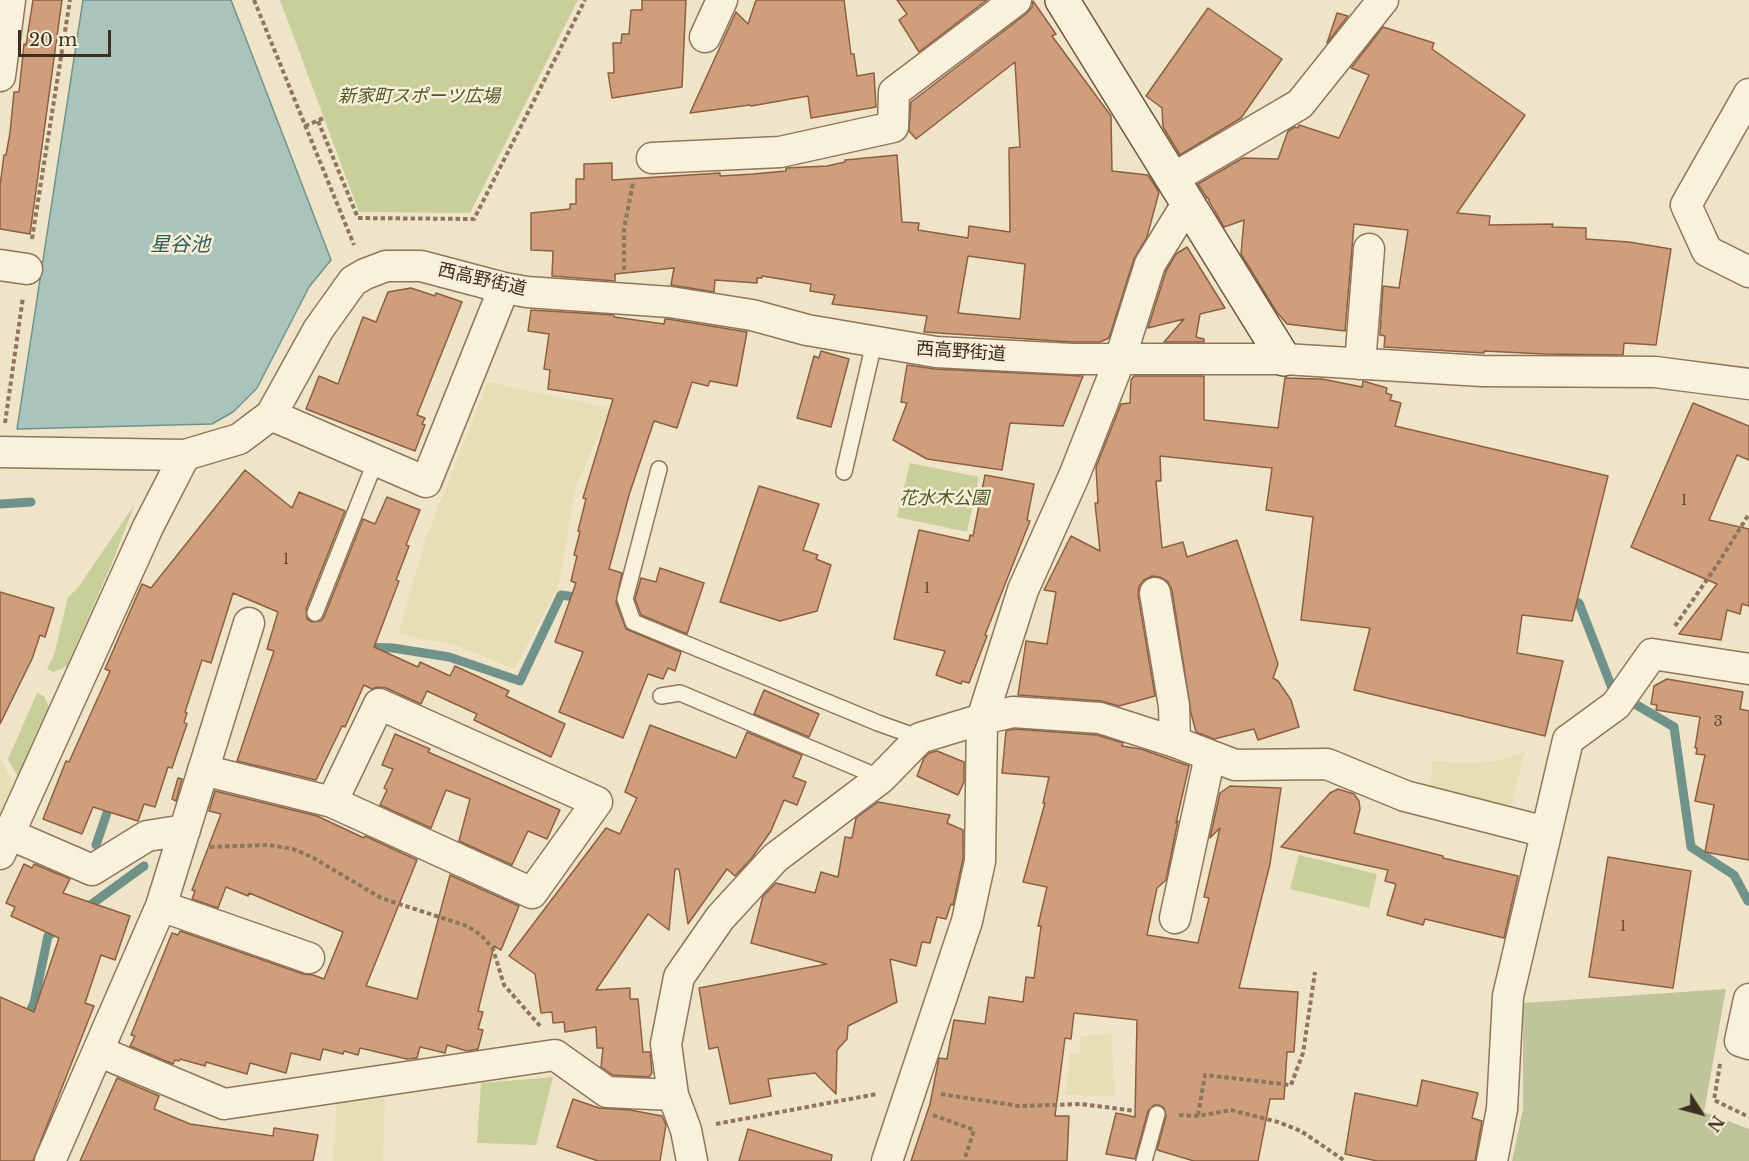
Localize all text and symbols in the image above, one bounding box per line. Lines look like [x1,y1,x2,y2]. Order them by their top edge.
scale bar [21,18,114,56]
text: 20 m [29,29,77,51]
park label: 新家町スポーツ広場 [338,86,500,108]
water label: 星谷池 [150,233,210,257]
street label: 西高野街道 [436,259,528,301]
street label: 西高野街道 [915,338,1007,366]
park label: 花水木公園 [899,488,989,510]
house number: 1 [1681,492,1687,510]
house number: 1 [283,551,289,569]
house number: 1 [924,580,930,598]
house number: 3 [1713,713,1723,731]
house number: 1 [1620,918,1626,936]
north arrow [1671,1083,1731,1143]
text: N [1703,1112,1728,1136]

